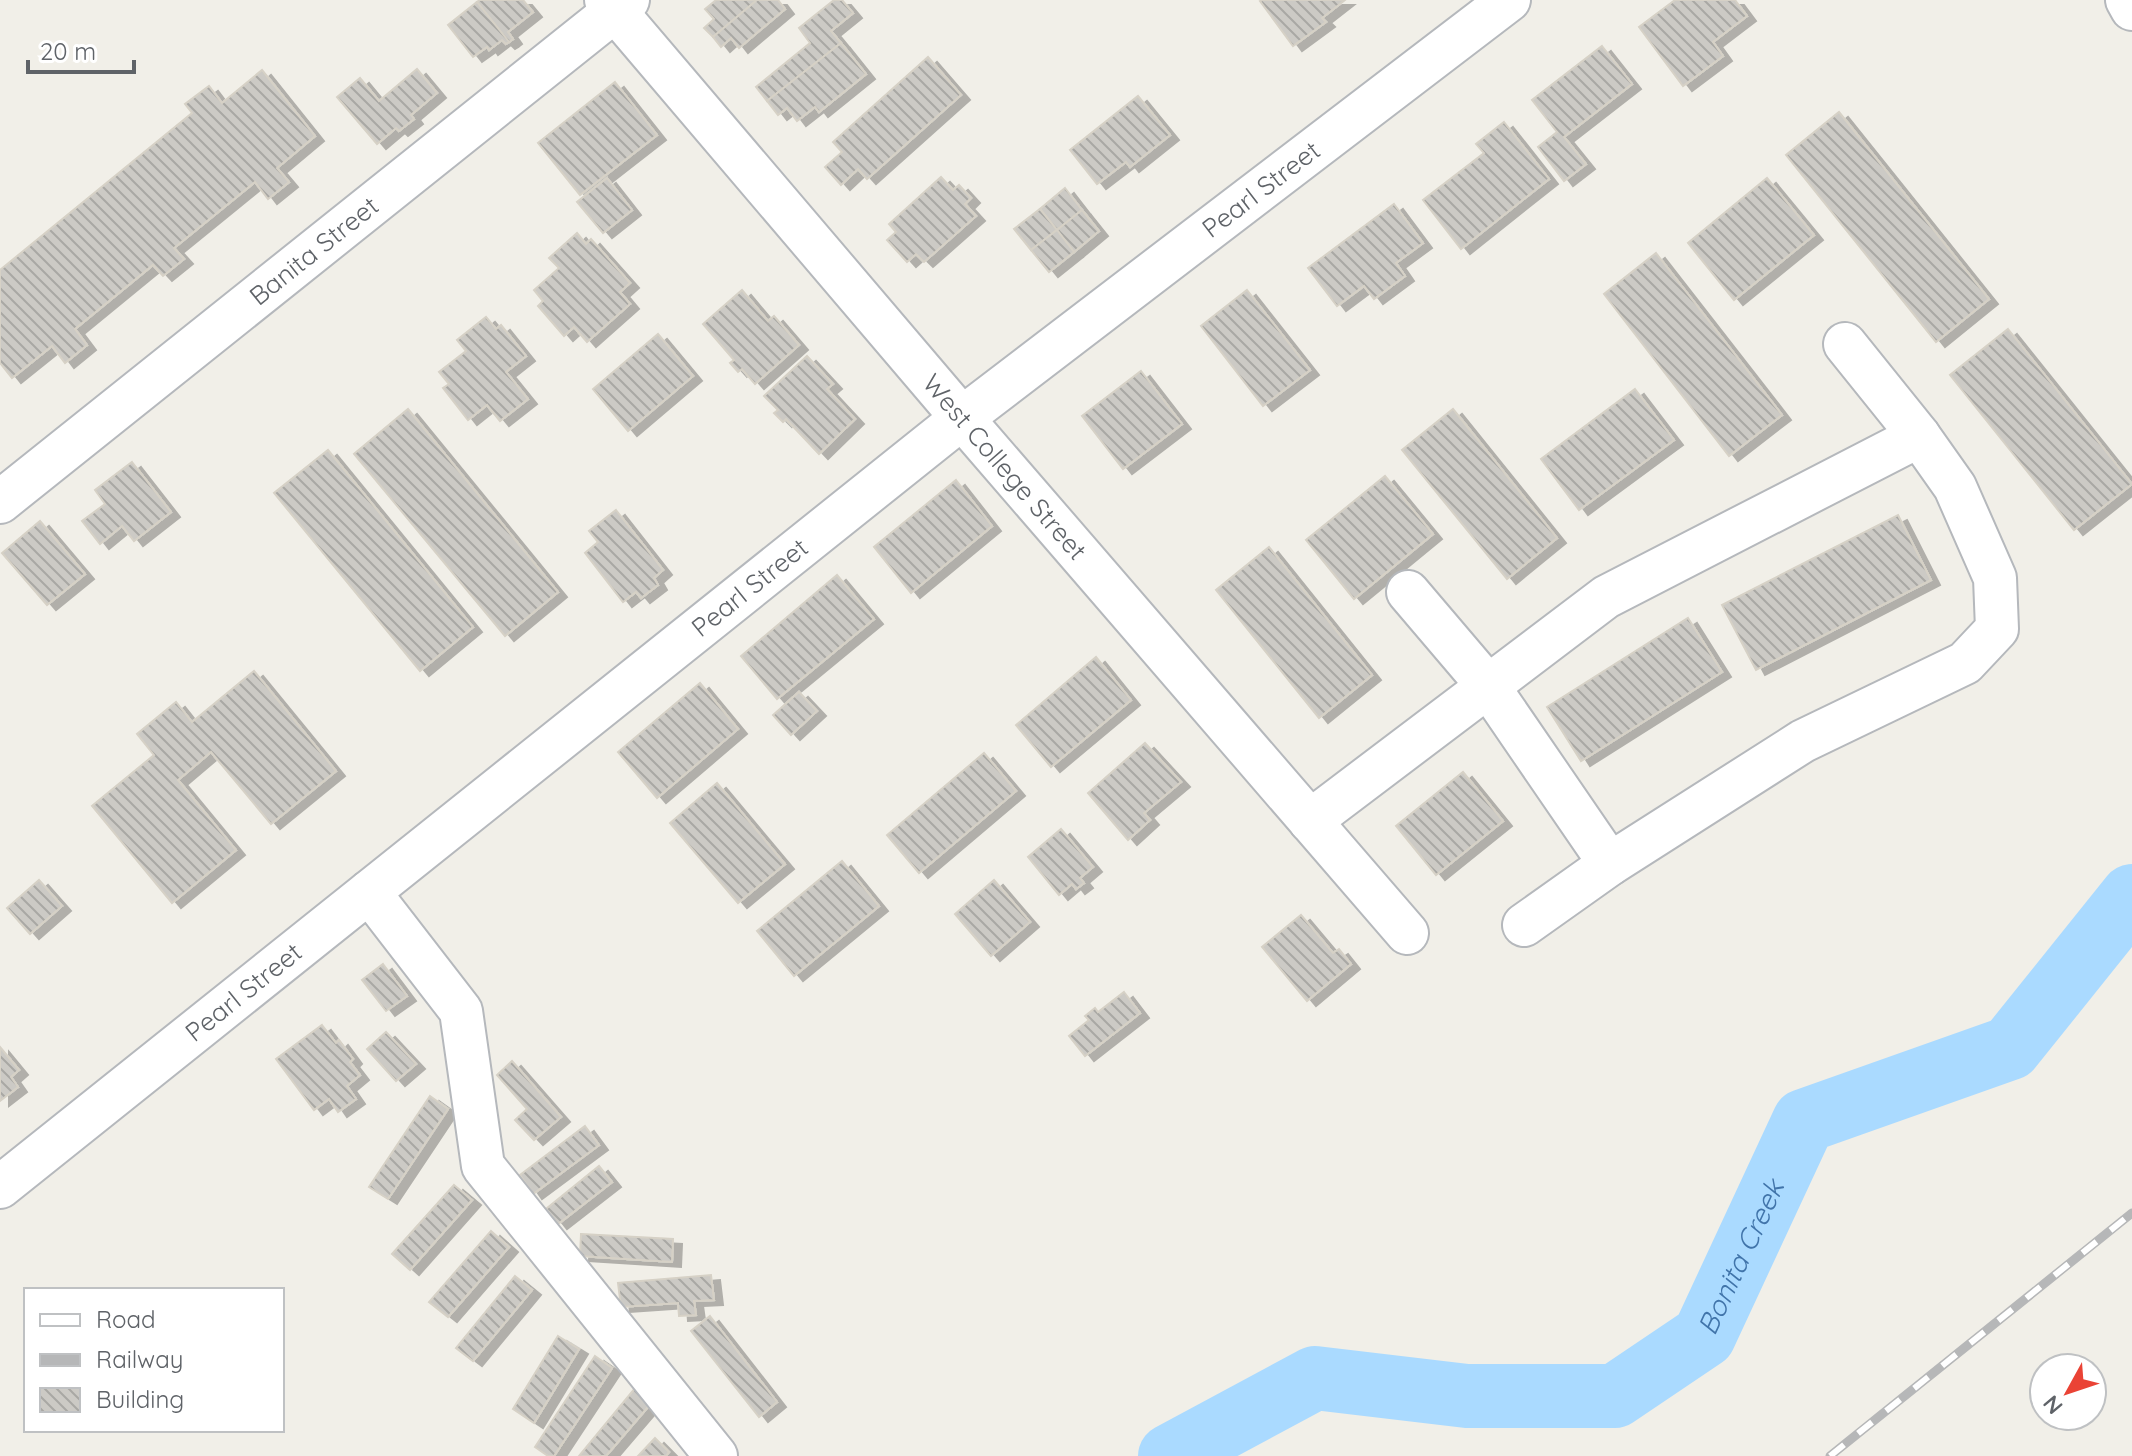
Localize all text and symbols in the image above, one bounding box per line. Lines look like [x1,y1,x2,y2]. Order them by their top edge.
scale bar [28,24,134,74]
text: 20 m [40,36,96,66]
street label: Pearl Street [1195,133,1326,245]
street label: Banita Street [242,189,385,312]
street label: West College Street [916,367,1094,567]
street label: Pearl Street [685,531,815,644]
street label: Pearl Street [178,935,308,1048]
water label: Bonita Creek [1689,1171,1792,1340]
legend [24,1288,284,1432]
text: Road [96,1304,156,1334]
text: Railway [96,1344,183,1374]
north arrow [2028,1352,2108,1432]
text: Building [96,1384,184,1414]
text: N [2037,1390,2069,1420]

